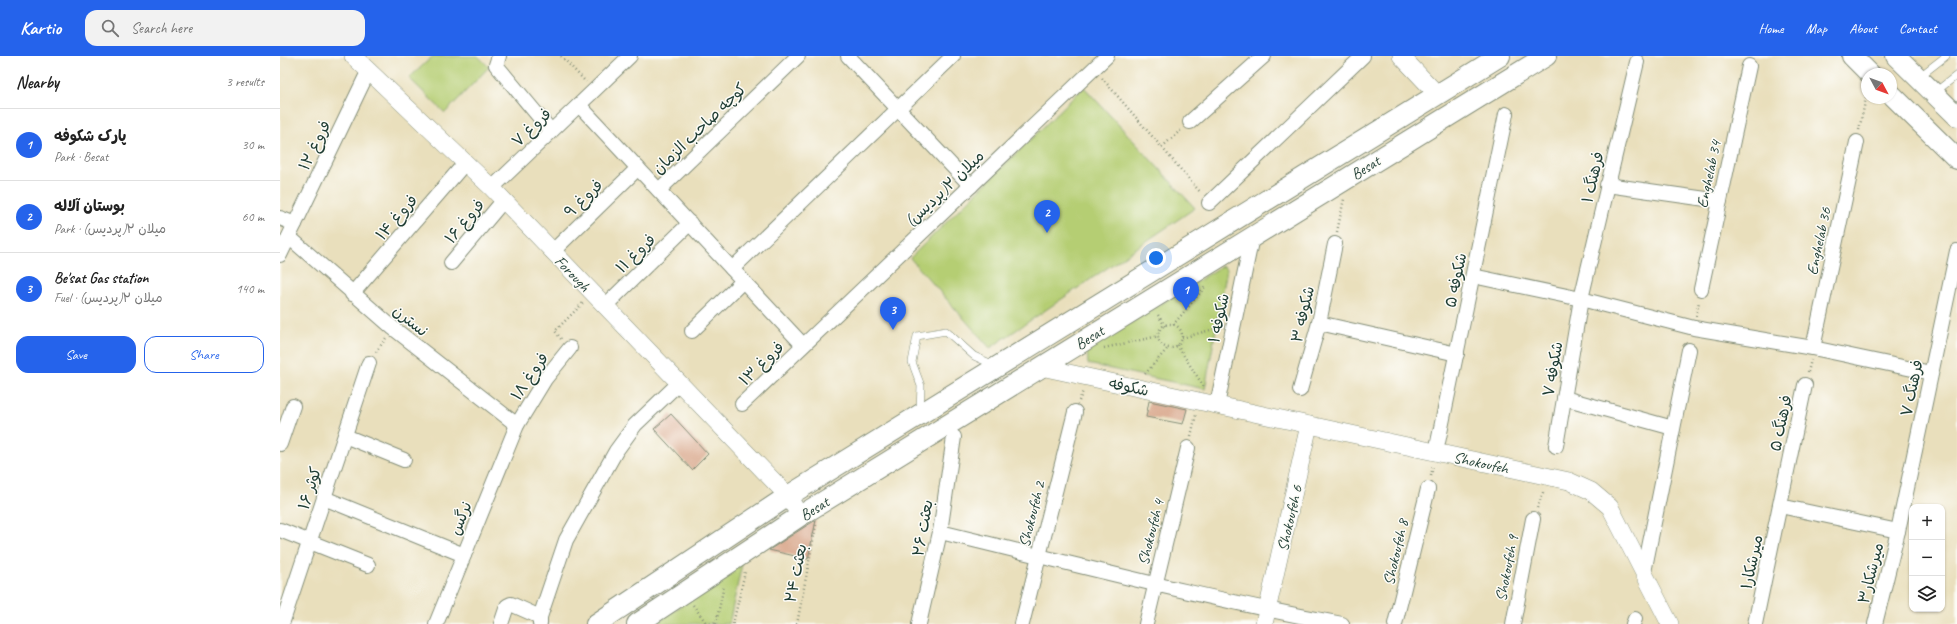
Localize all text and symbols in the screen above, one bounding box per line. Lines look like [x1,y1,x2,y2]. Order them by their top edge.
search box [85,10,365,46]
text: Kartio [20,16,61,40]
icon: search [99,17,121,39]
text: Search here [131,19,192,38]
text: Home [1758,20,1784,37]
text: Map [1806,20,1827,37]
text: About [1849,20,1877,37]
text: Contact [1899,20,1937,37]
north arrow [1861,68,1897,104]
text: Nearby [16,72,59,93]
text: 3 results [226,74,264,90]
street label: کوچه صاحب الزمان [649,79,751,179]
street label: فروغ ۷ [508,104,556,152]
street label: فروغ ۱۲ [294,117,336,174]
text: پارک شکوفه [54,127,126,146]
text: 1 [26,137,32,153]
text: 30 m [242,137,264,153]
street label: Enghelab 34 [1692,137,1726,210]
street label: میلان ۲(پردیس) [901,146,988,231]
text: Park · Besat [54,149,108,165]
street label: Besat [1347,150,1385,184]
street label: فرهنگ ۱ [1577,150,1609,205]
street label: فروغ ۹ [560,175,608,223]
street label: فروغ ۱۴ [371,191,423,245]
street label: فروغ ۱۶ [440,195,490,249]
text: بوستان آلاله [54,197,125,216]
pin: 2 [1034,200,1060,233]
street label: Enghelab 36 [1802,205,1836,277]
text: 2 [26,209,32,225]
text: 60 m [242,209,264,225]
text: Park · میلان ۲(پردیس) [54,221,166,237]
street label: فروغ ۱۱ [611,230,661,278]
your location [1146,248,1166,268]
street label: Forough [550,251,595,297]
street label: شکوفه ۵ [1440,251,1472,309]
text: Be'sat Gas station [54,269,148,288]
pin: 1 [1173,277,1199,310]
text: 3 [26,281,32,297]
text: 140 m [236,281,264,297]
street label: شکوفه ۳ [1287,284,1319,345]
text: Fuel · میلان ۲(پردیس) [54,290,163,306]
street label: شکوفه ۱ [1204,292,1234,345]
pin: 3 [880,297,906,330]
street label: نسترن [389,301,432,341]
street label: Besat [1071,320,1109,354]
button: Save [16,336,136,373]
button: Share [144,336,264,373]
street label: فروغ ۱۳ [735,337,789,391]
street label: شکوفه ۷ [1538,340,1568,398]
street label: فروغ ۱۸ [507,349,554,405]
street label: فرهنگ ۷ [1896,358,1928,418]
street label: شکوفه [1107,373,1151,401]
street label: فرهنگ ۵ [1765,393,1797,453]
street label: Shokoufeh [1451,447,1512,479]
street label: کوثر ۱۶ [294,464,326,512]
street label: Shokoufeh 2 [1014,478,1050,549]
street label: Shokoufeh 6 [1273,483,1307,553]
street label: Besat [796,491,834,525]
street label: Shokoufeh 4 [1133,496,1169,567]
street label: بعثت ۲۶ [908,498,938,558]
street label: نرگس [445,499,477,538]
map controls [1909,504,1945,612]
button: + [1909,504,1945,540]
street label: Shokoufeh 8 [1379,516,1414,587]
street label: Shokoufeh 9 [1491,532,1524,603]
street label: میرشکار۱ [1736,533,1768,591]
street label: میرشکار۳ [1854,540,1888,606]
button: − [1909,540,1945,576]
street label: بعثت ۲۴ [780,542,812,604]
button: layers [1909,576,1945,612]

